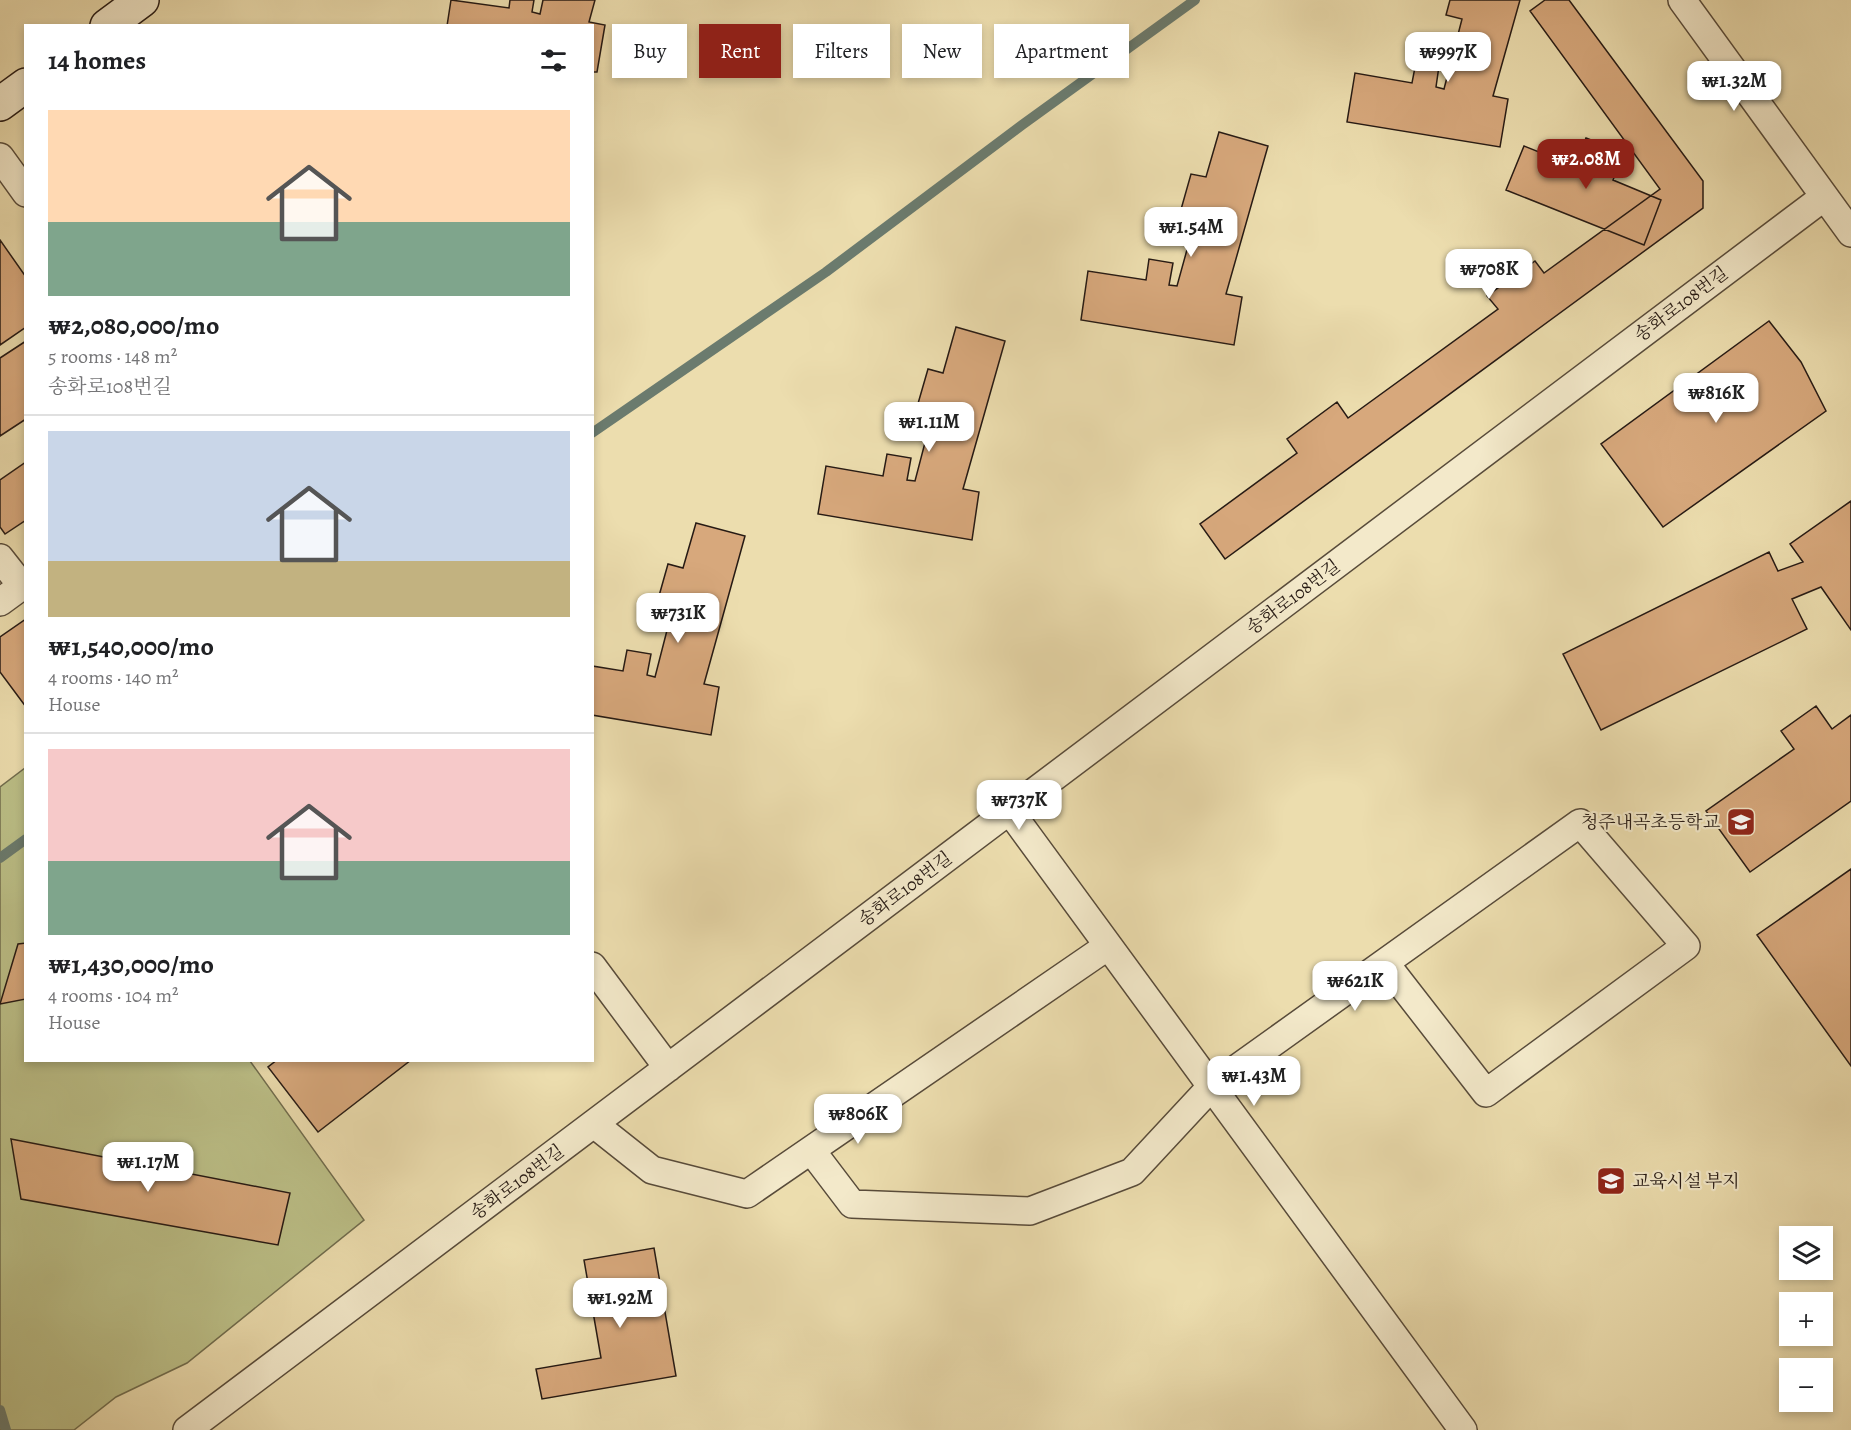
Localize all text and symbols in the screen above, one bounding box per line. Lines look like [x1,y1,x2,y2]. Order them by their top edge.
chip: Buy [612,24,687,78]
chip: Rent [699,24,781,78]
chip: Filters [793,24,890,78]
chip: New [902,24,982,78]
chip: Apartment [994,24,1129,78]
pin: ₩997K [1406,32,1490,83]
text: ₩997K [1419,38,1477,65]
text: 14 homes [48,43,146,78]
icon: filters [537,44,570,77]
pin: ₩1.32M [1685,61,1783,112]
text: ₩1.32M [1701,67,1767,94]
pin: ₩2.08M [1537,139,1635,190]
text: ₩2.08M [1551,145,1621,172]
icon: home [255,149,363,257]
pin: ₩1.54M [1142,207,1240,258]
text: ₩1.54M [1158,213,1224,240]
pin: ₩708K [1447,249,1531,300]
text: ₩708K [1459,255,1519,282]
street label: 송화로108번길 [1629,261,1733,347]
text: ₩2,080,000/mo [48,308,219,343]
text: 5 rooms · 148 m² [48,343,177,370]
text: 송화로108번길 [48,373,172,400]
pin: ₩816K [1674,373,1758,424]
text: ₩816K [1687,379,1745,406]
pin: ₩1.11M [880,402,978,453]
text: ₩1.11M [898,408,960,435]
icon: home [255,470,363,578]
street label: 송화로108번길 [1241,554,1345,640]
pin: ₩731K [636,593,720,644]
text: ₩731K [650,599,706,626]
text: ₩1,540,000/mo [48,629,214,664]
text: 4 rooms · 140 m² [48,664,179,691]
text: House [48,691,100,718]
pin: ₩737K [977,780,1061,831]
text: ₩737K [991,786,1047,813]
icon: home [255,788,363,896]
school or university icon: 청주내곡초등학교 [1725,806,1757,838]
place label: 청주내곡초등학교 [1581,810,1721,834]
street label: 송화로108번길 [853,846,957,932]
text: ₩1,430,000/mo [48,947,214,982]
pin: ₩621K [1313,961,1397,1012]
text: ₩621K [1326,967,1384,994]
text: 4 rooms · 104 m² [48,982,179,1009]
text: House [48,1009,100,1036]
pin: ₩1.43M [1205,1056,1303,1107]
text: ₩1.43M [1221,1062,1287,1089]
pin: ₩806K [816,1094,900,1145]
text: ₩806K [828,1100,888,1127]
street label: 송화로108번길 [465,1139,569,1225]
pin: ₩1.17M [99,1142,197,1193]
text: ₩1.17M [117,1148,179,1175]
school or university icon: 교육시설 부지 [1595,1165,1627,1197]
place label: 교육시설 부지 [1632,1169,1740,1193]
map controls [1779,1226,1833,1412]
button: layers [1779,1226,1833,1280]
pin: ₩1.92M [571,1278,669,1329]
text: ₩1.92M [587,1284,653,1311]
button: + [1779,1292,1833,1346]
button: − [1779,1358,1833,1412]

